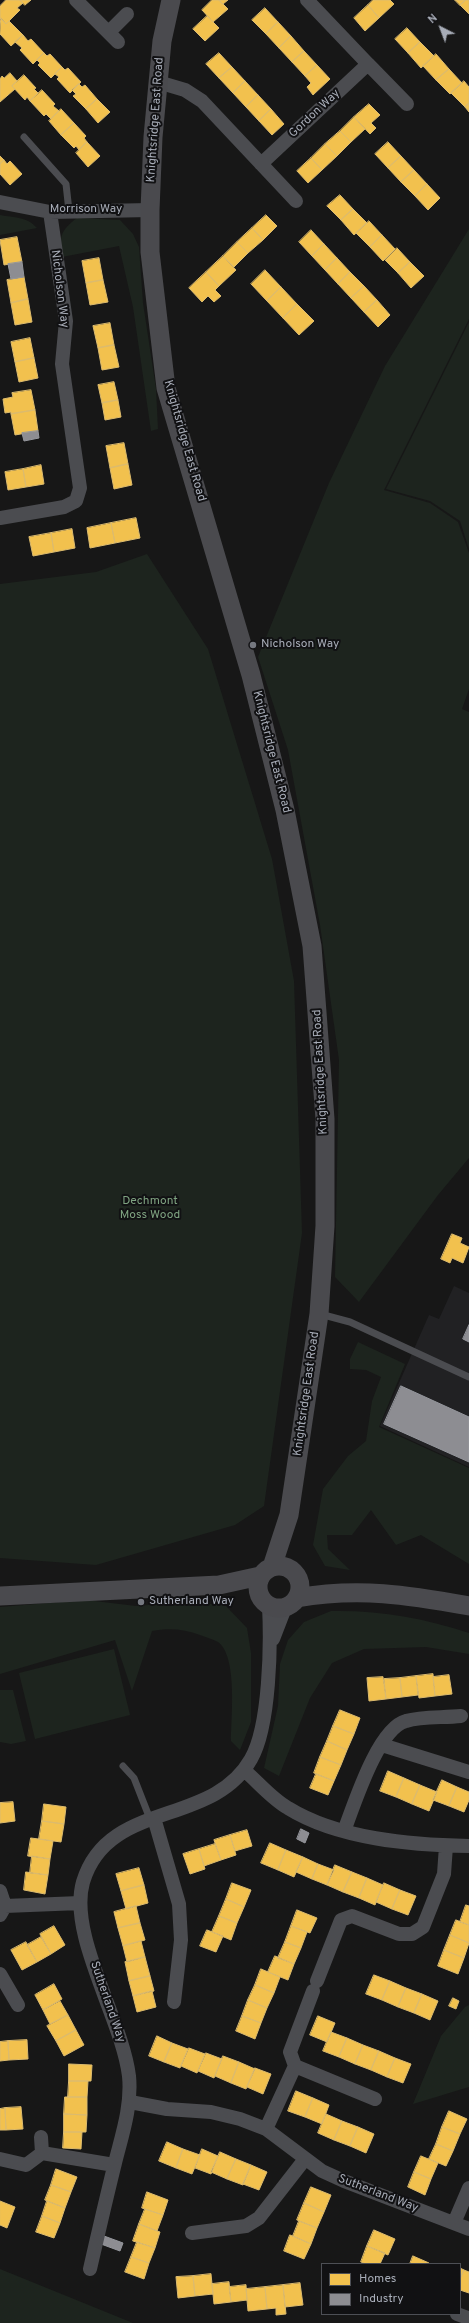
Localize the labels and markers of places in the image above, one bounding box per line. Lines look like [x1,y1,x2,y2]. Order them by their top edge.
place label: Nicholson Way [261,638,339,652]
marker: Nicholson Way [248,640,258,650]
place label: Sutherland Way [149,1595,234,1609]
marker: Sutherland Way [136,1597,146,1607]

